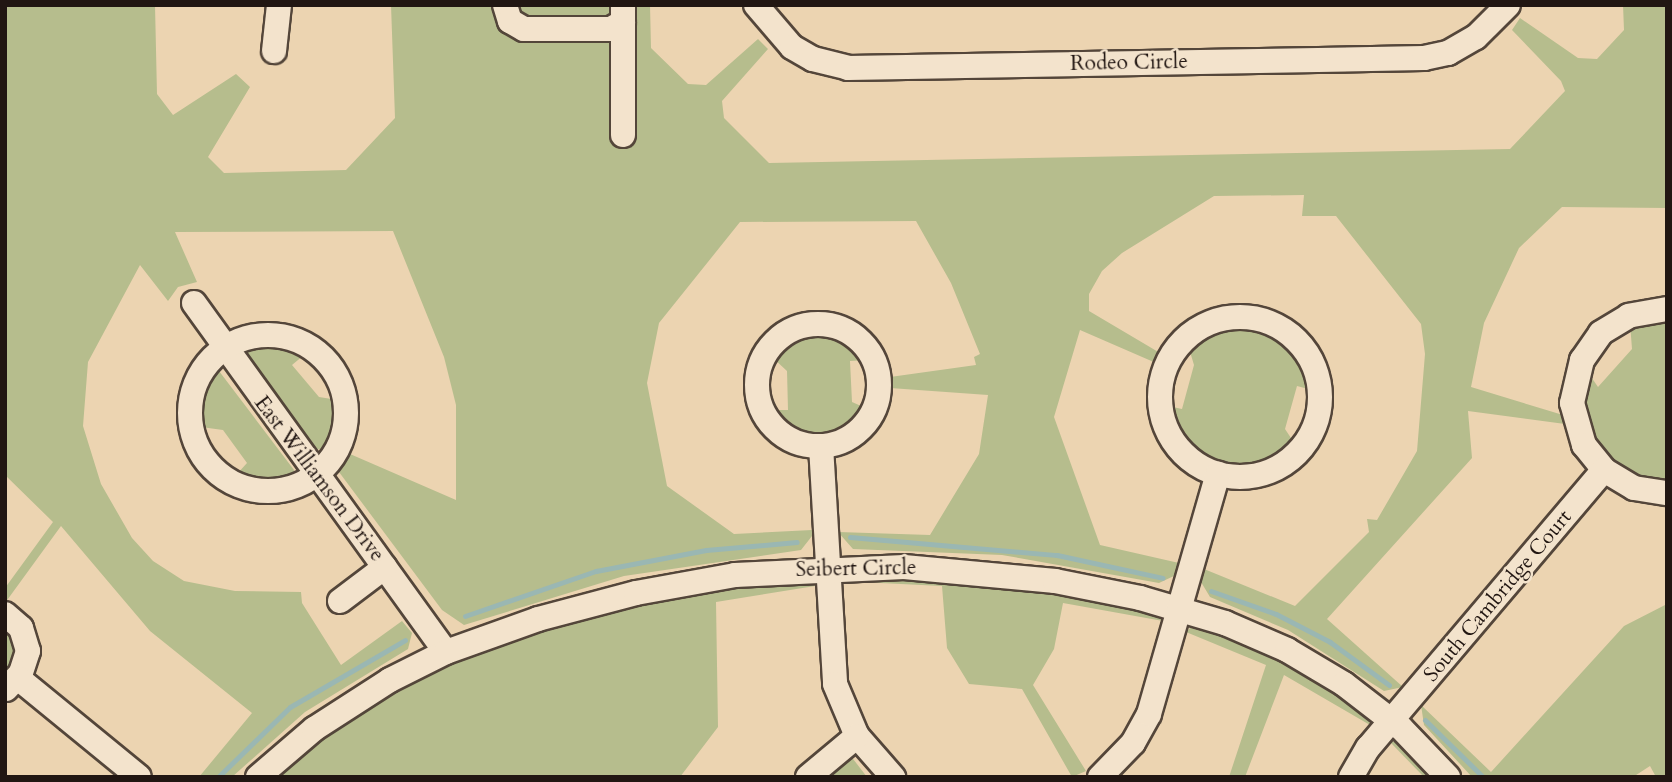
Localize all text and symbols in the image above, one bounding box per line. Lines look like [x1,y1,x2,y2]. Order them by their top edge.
street label: Rodeo Circle [1070,49,1188,77]
street label: East Williamson Drive [249,391,389,567]
street label: South Cambridge Court [1419,505,1577,687]
street label: Seibert Circle [795,555,917,583]

